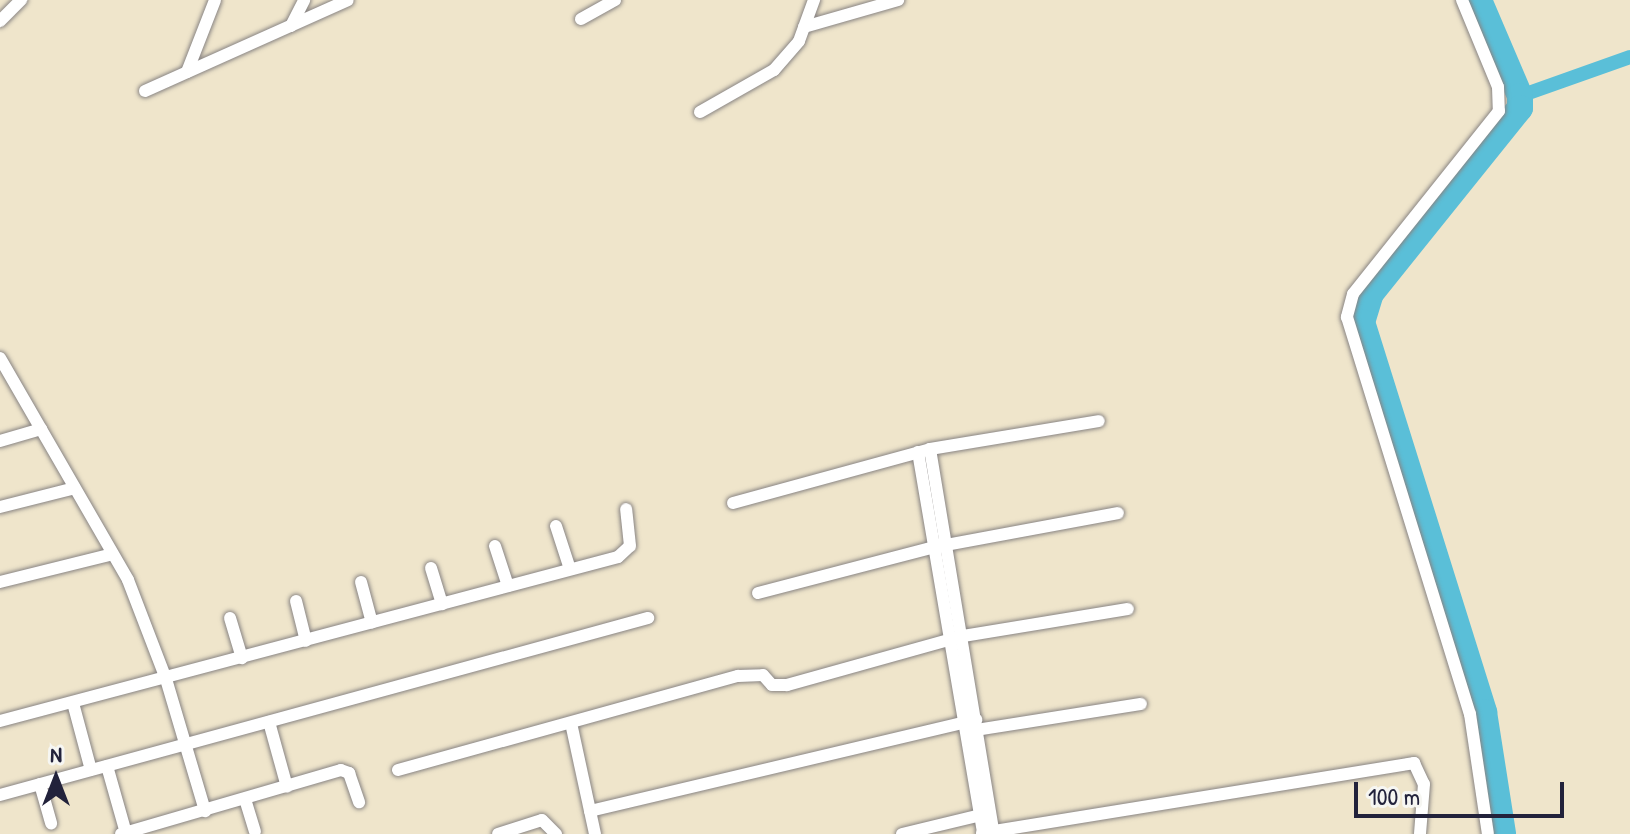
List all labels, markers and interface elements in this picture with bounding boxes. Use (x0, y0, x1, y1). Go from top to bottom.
north arrow (16, 738, 96, 818)
text: N (50, 739, 62, 769)
scale bar (1358, 766, 1568, 816)
text: 100 m (1368, 780, 1420, 812)

